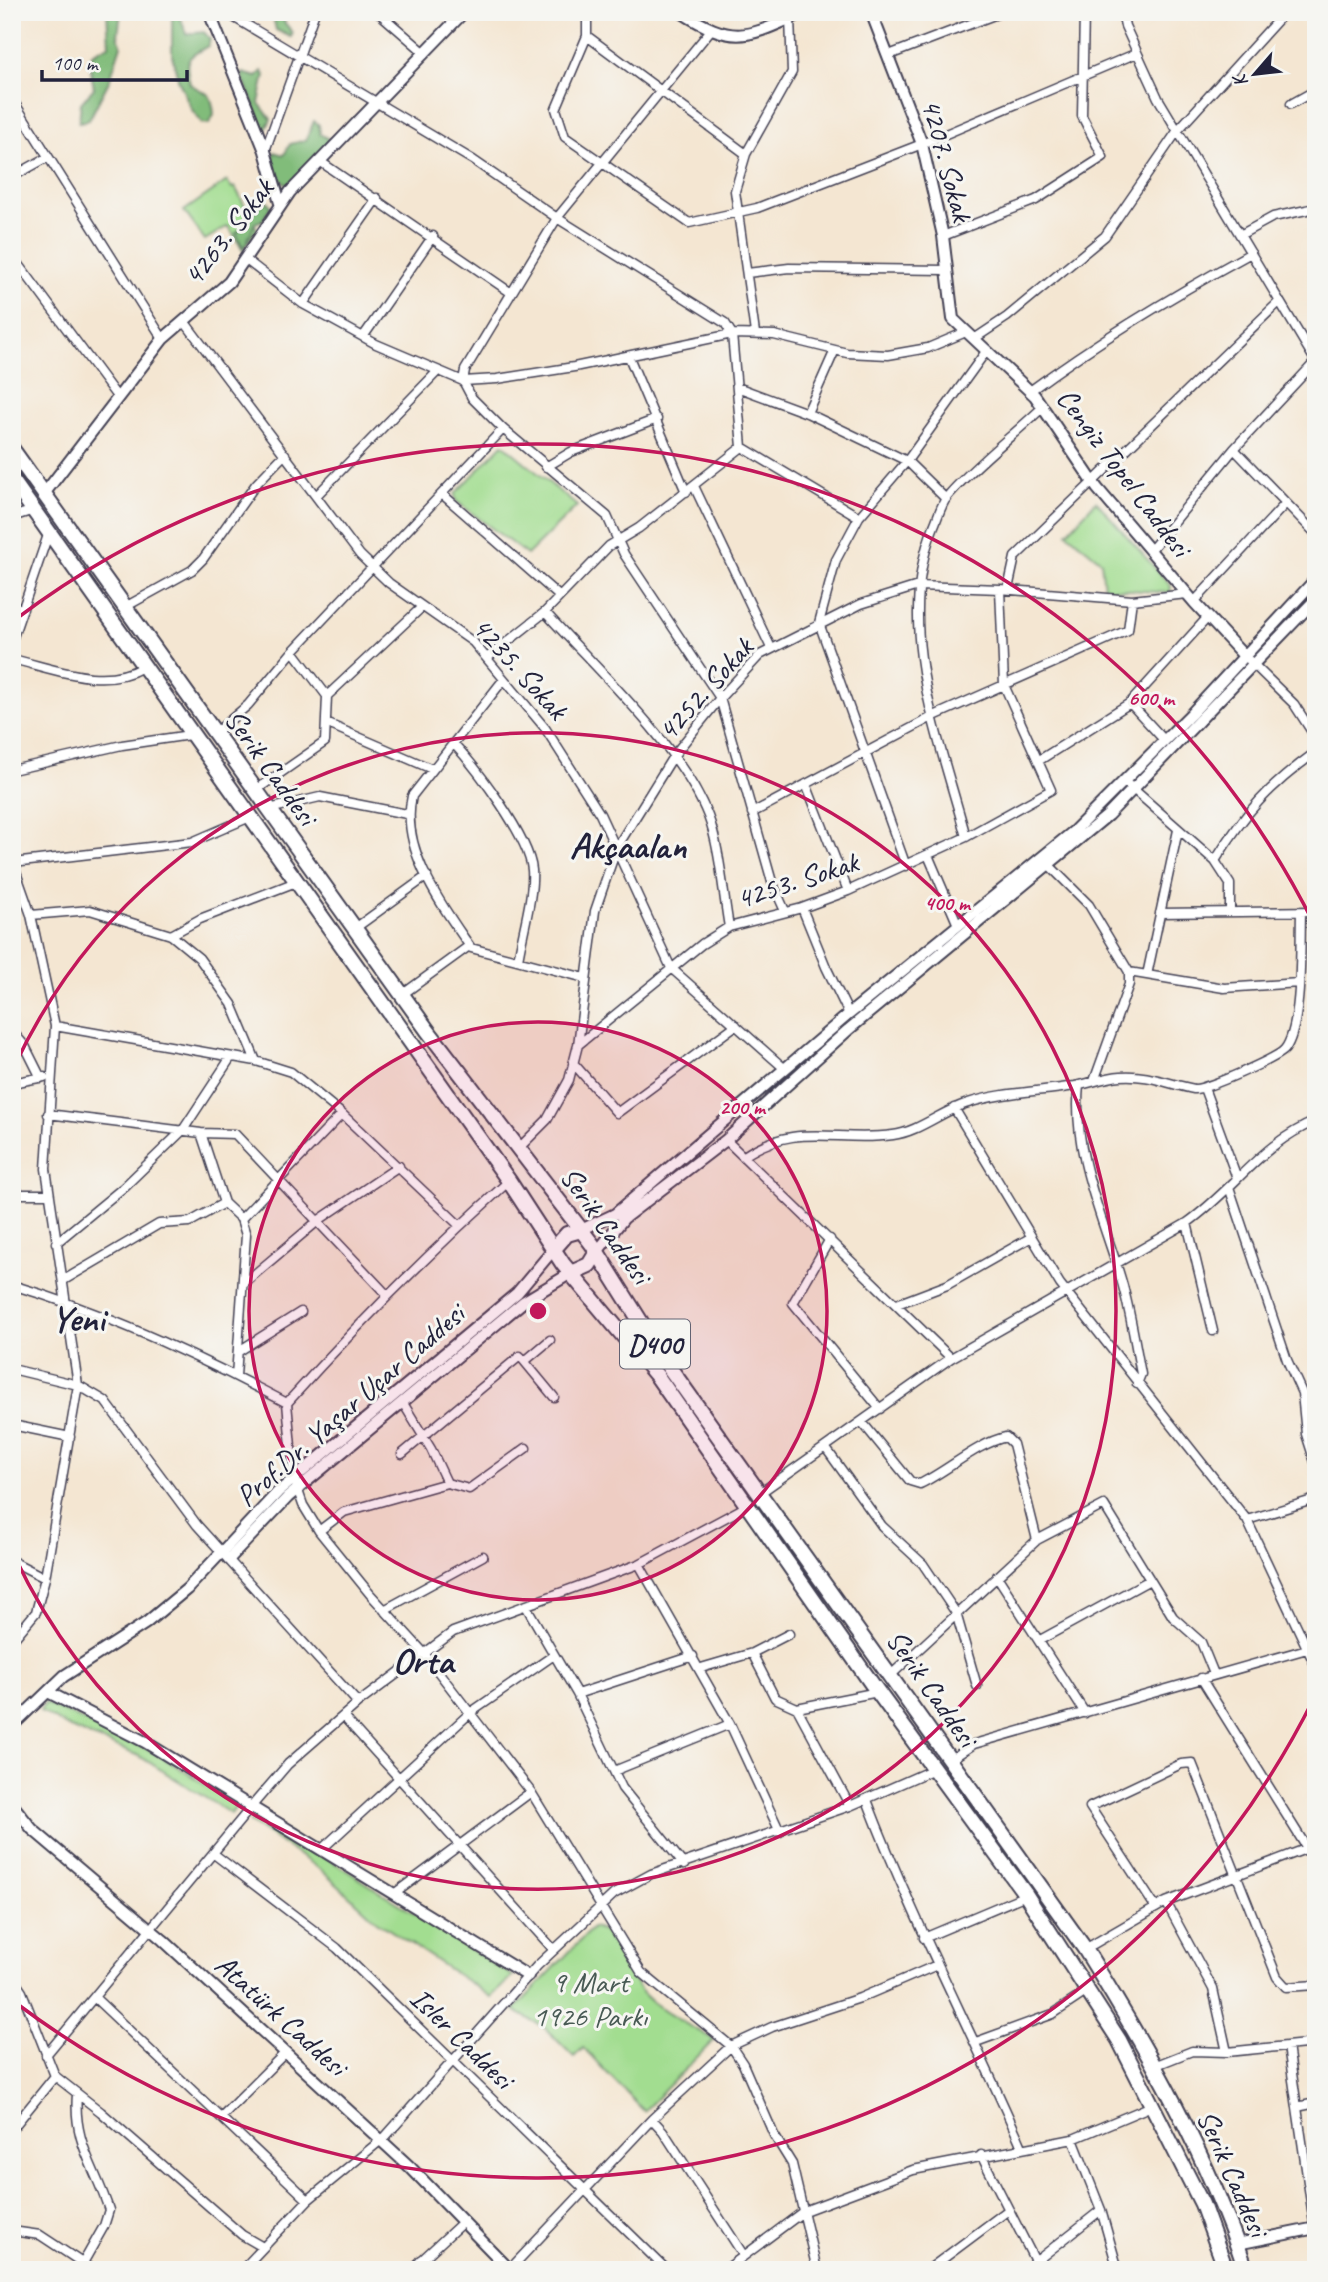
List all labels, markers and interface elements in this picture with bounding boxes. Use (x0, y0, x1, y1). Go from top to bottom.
scale bar (42, 38, 187, 82)
north arrow (1220, 38, 1290, 108)
text: 100 m (52, 50, 99, 76)
text: K (1226, 68, 1254, 91)
street label: 4207. Sokak (912, 94, 982, 228)
street label: 4263. Sokak (174, 169, 283, 293)
street label: Cengiz Topel Caddesi (1048, 380, 1202, 567)
street label: 4235. Sokak (464, 608, 578, 729)
street label: 4252. Sokak (649, 628, 763, 749)
text: 600 m (1128, 685, 1176, 711)
street label: Serik Caddesi (216, 702, 328, 835)
district label: Akçaalan (570, 822, 687, 869)
street label: 4253. Sokak (731, 842, 865, 918)
text: 400 m (924, 890, 972, 916)
text: 200 m (719, 1094, 767, 1120)
street label: Serik Caddesi (552, 1159, 662, 1294)
street label: Prof.Dr. Yaşar Uçar Caddesi (228, 1293, 475, 1515)
district label: Yeni (51, 1295, 109, 1342)
centre of rings (526, 1299, 550, 1323)
road number: D400 (620, 1320, 690, 1368)
street label: Serik Caddesi (878, 1622, 988, 1757)
district label: Orta (393, 1637, 457, 1684)
street label: Atatürk Caddesi (207, 1946, 357, 2086)
park label: 9 Mart 1926 Parkı (533, 1963, 649, 2035)
street label: Isler Caddesi (402, 1979, 524, 2099)
street label: Serik Caddesi (1188, 2104, 1279, 2245)

